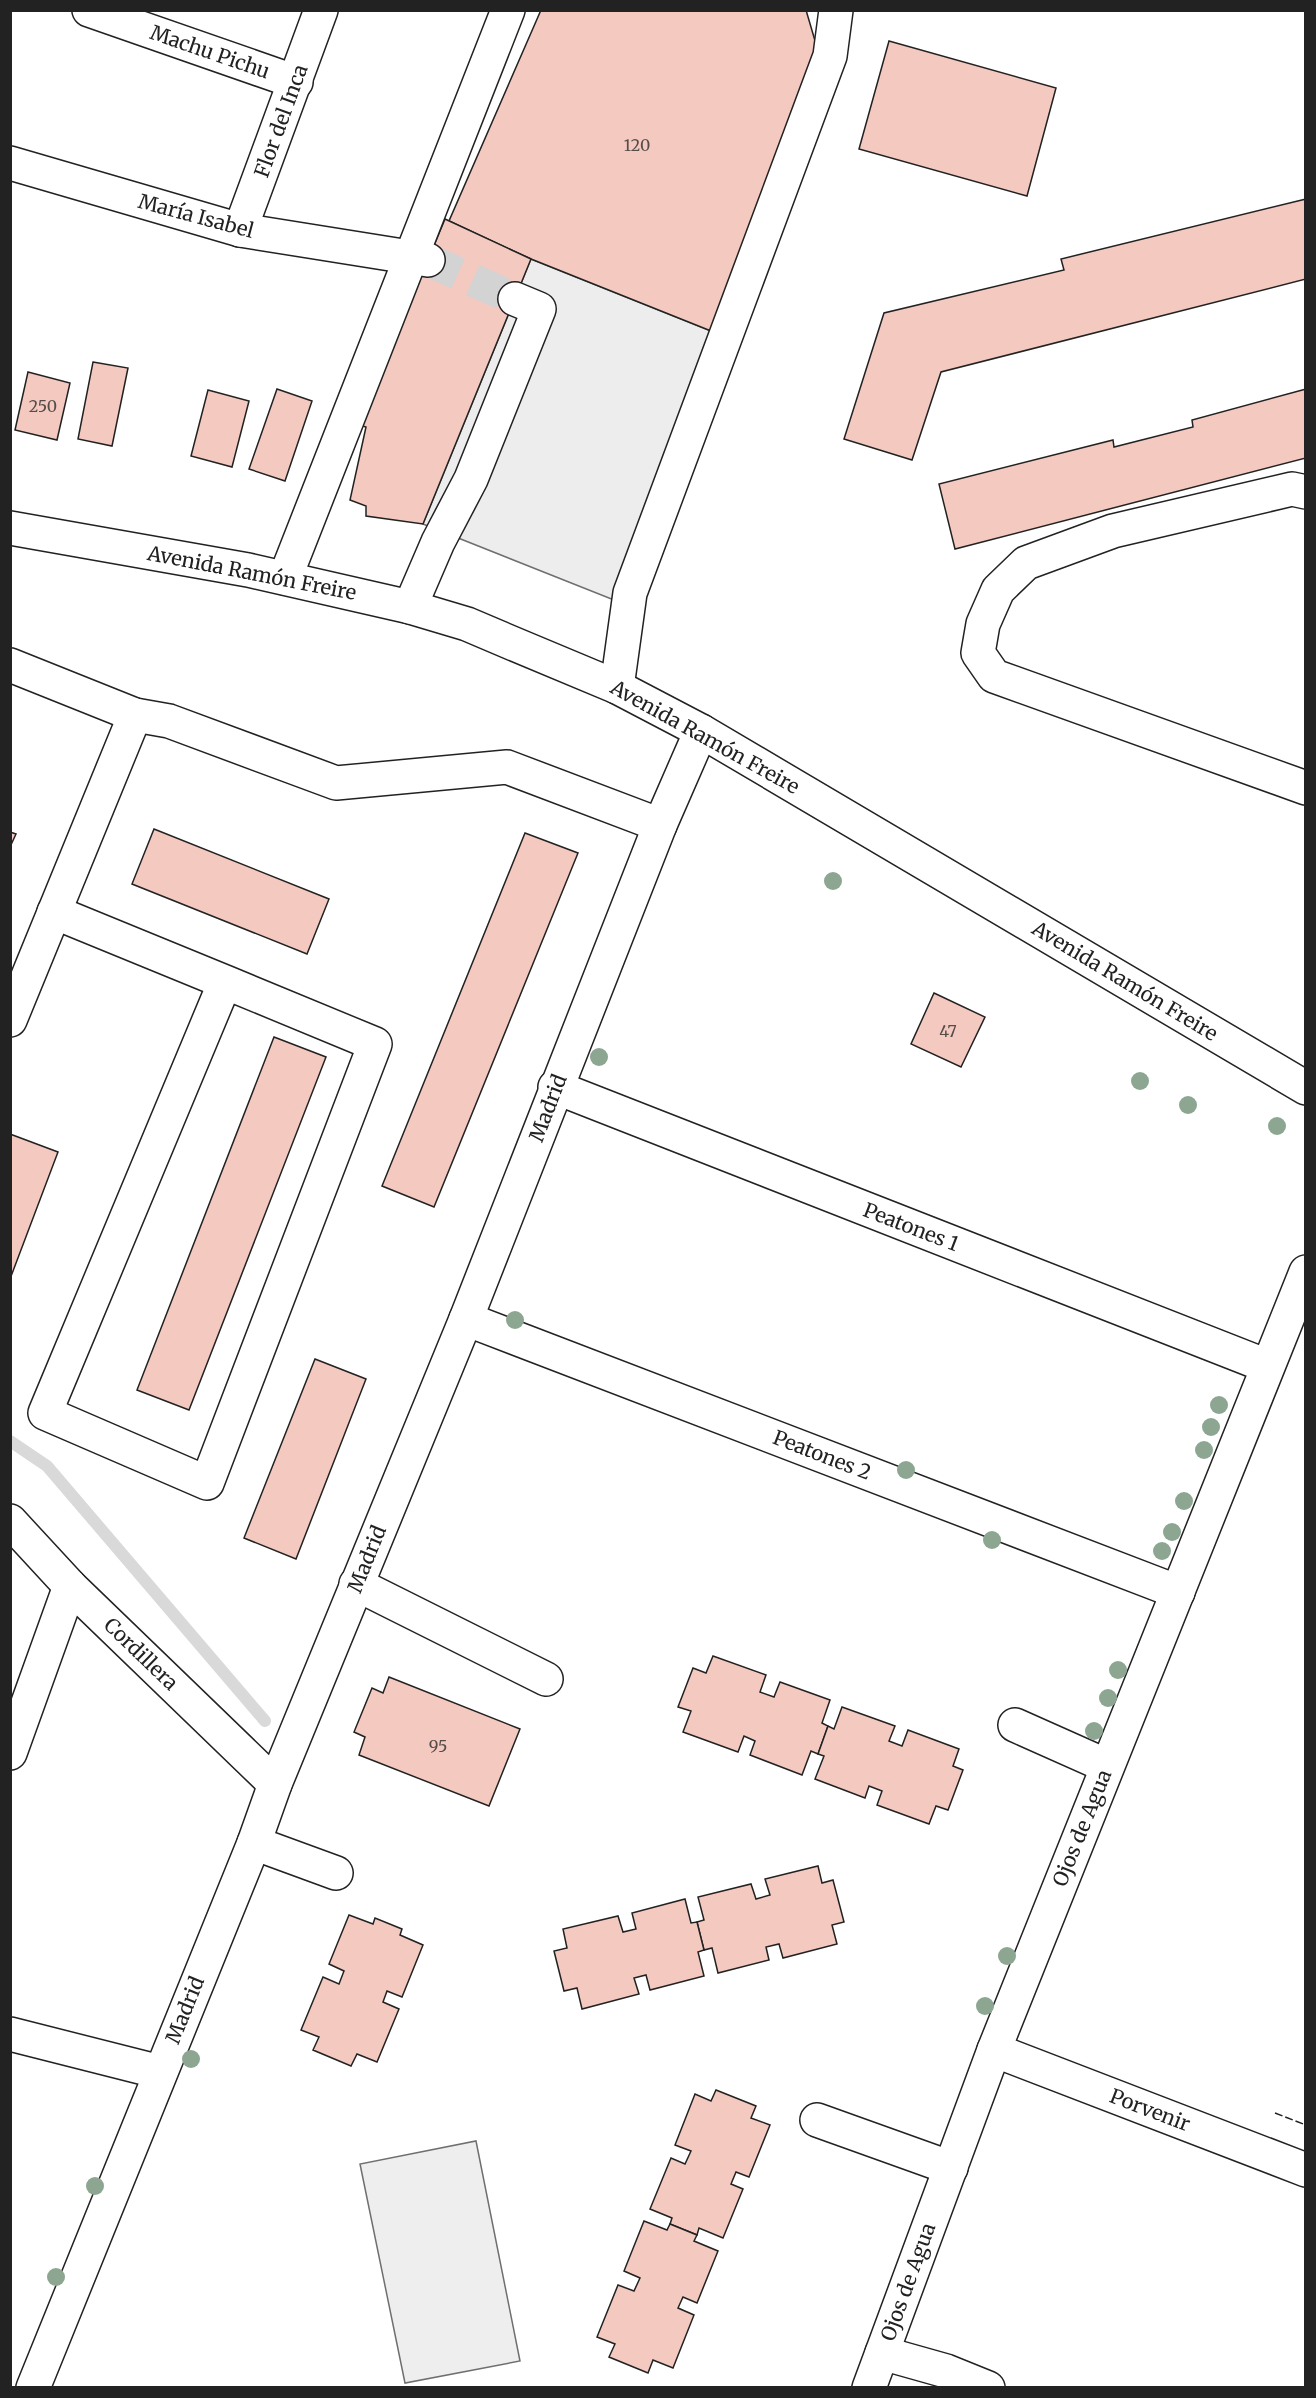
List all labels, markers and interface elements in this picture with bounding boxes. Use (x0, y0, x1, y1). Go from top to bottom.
street label: Machu Pichu (147, 19, 273, 84)
street label: Flor del Inca (249, 61, 313, 181)
house number: 120 (624, 135, 650, 155)
street label: María Isabel (136, 188, 257, 243)
house number: 250 (29, 396, 57, 416)
street label: Avenida Ramón Freire (145, 540, 359, 605)
street label: Avenida Ramón Freire (606, 674, 804, 799)
street label: Avenida Ramón Freire (1027, 915, 1223, 1046)
house number: 47 (939, 1021, 957, 1041)
street label: Madrid (523, 1071, 572, 1145)
street label: Peatones 1 (860, 1197, 962, 1256)
street label: Peatones 2 (770, 1424, 875, 1485)
street label: Madrid (342, 1522, 391, 1596)
street label: Cordillera (99, 1612, 184, 1695)
house number: 95 (429, 1736, 447, 1756)
street label: Ojos de Agua (1047, 1765, 1116, 1890)
street label: Madrid (160, 1973, 209, 2047)
street label: Porvenir (1107, 2083, 1194, 2136)
street label: Ojos de Agua (875, 2219, 941, 2344)

